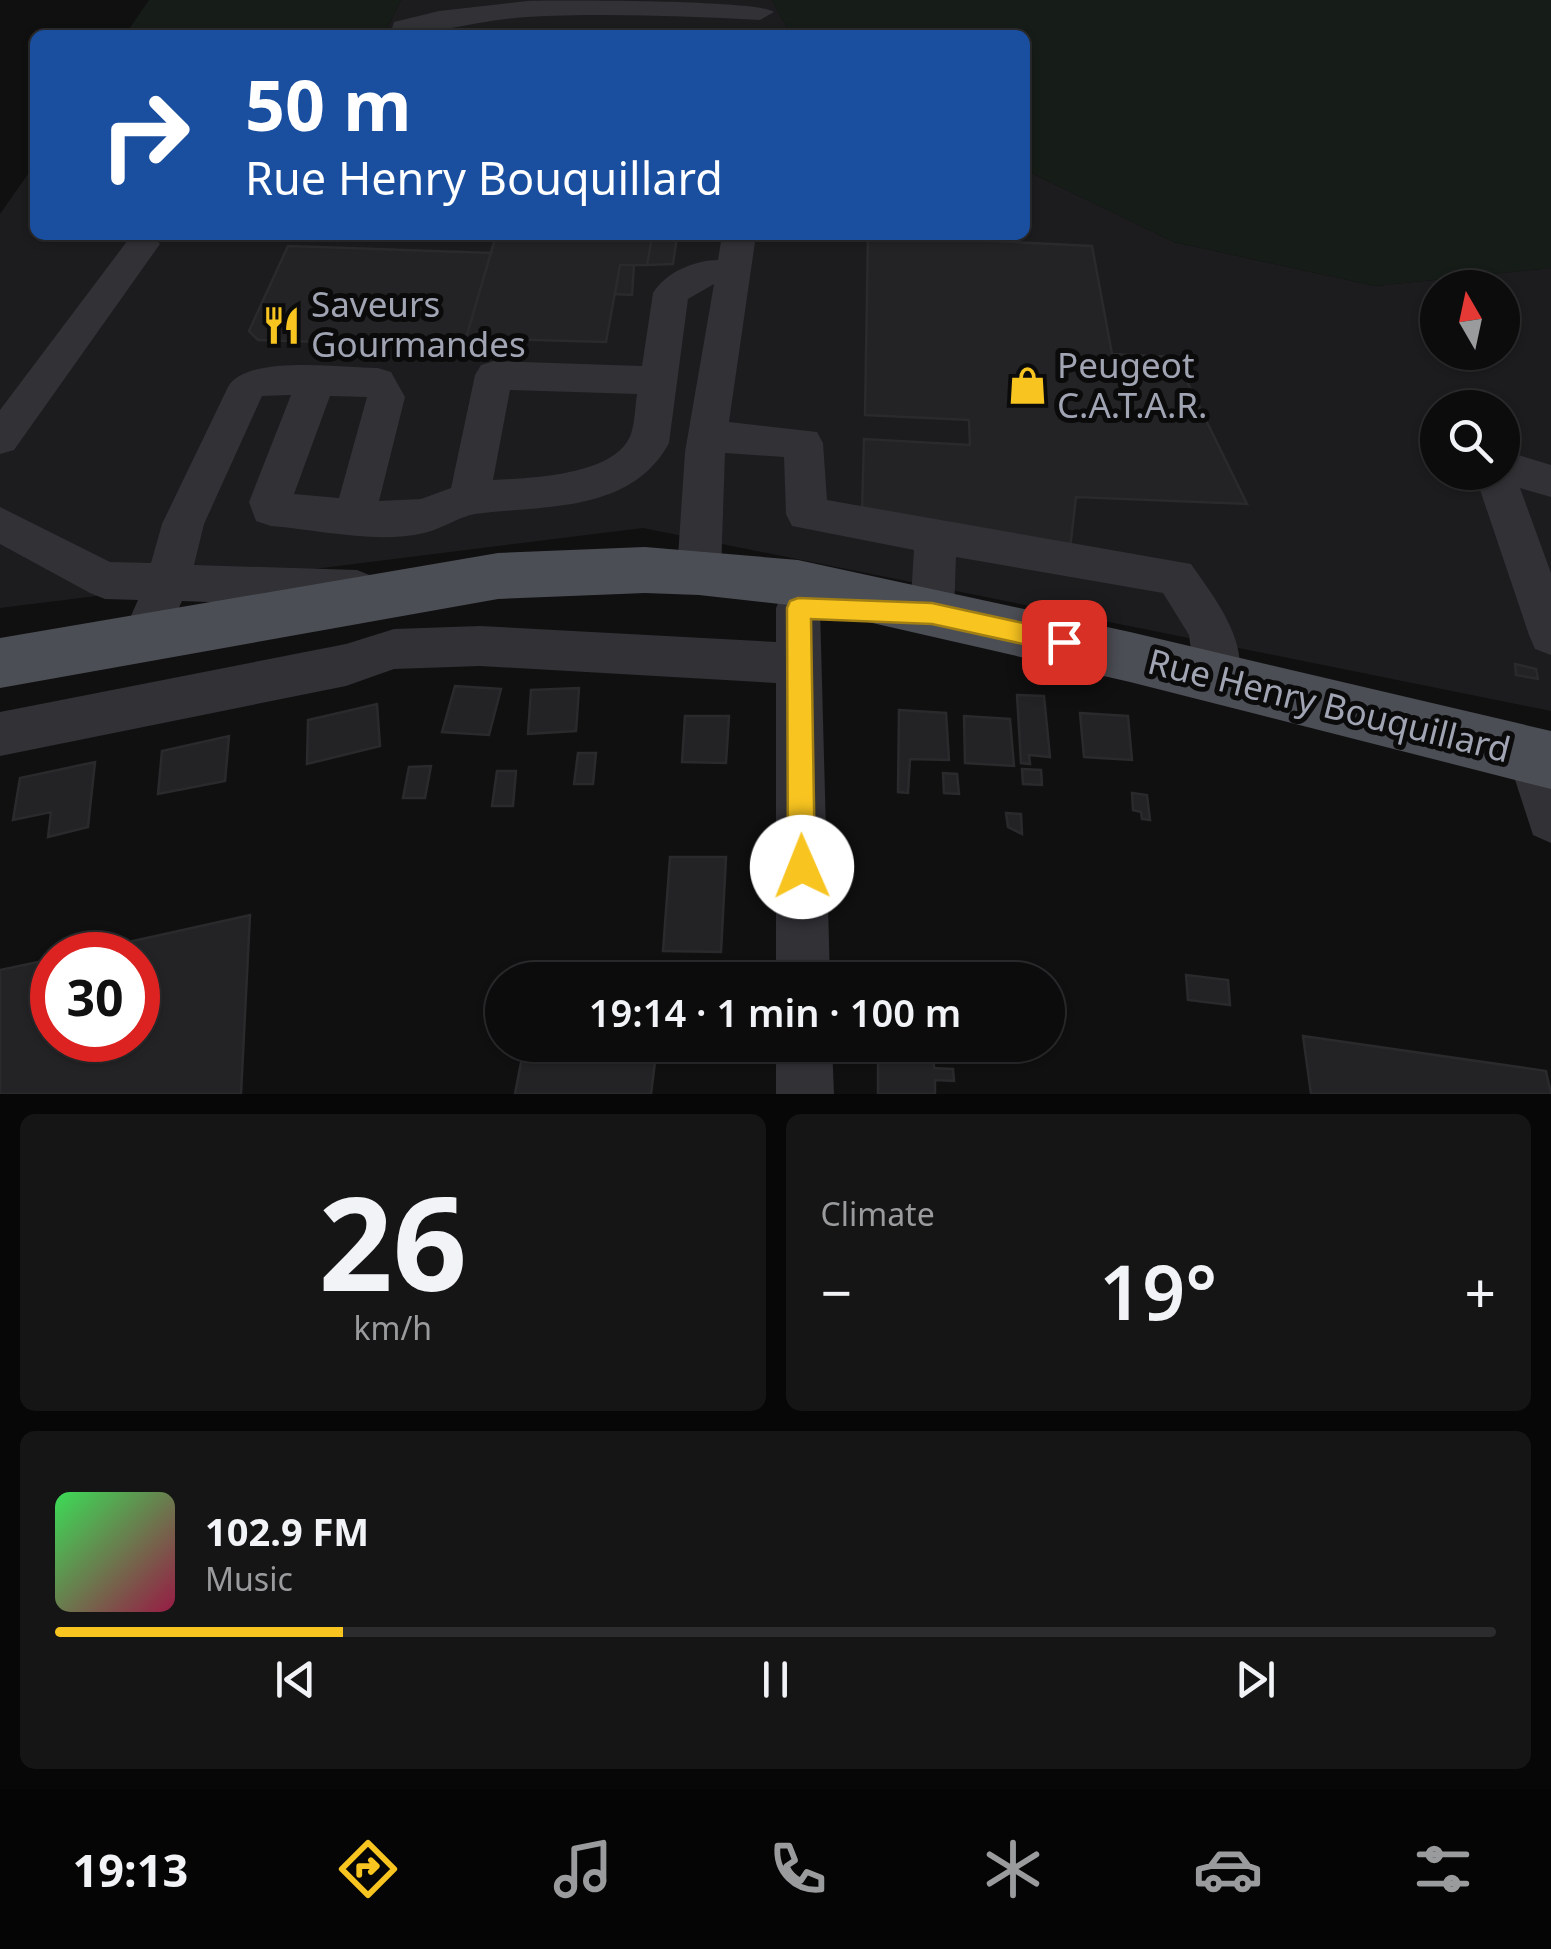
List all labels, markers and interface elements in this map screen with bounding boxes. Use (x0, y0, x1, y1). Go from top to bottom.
text: 50 m (245, 56, 412, 152)
icon: right (80, 70, 210, 200)
text: Rue Henry Bouquillard (245, 147, 723, 208)
north arrow (1420, 270, 1520, 370)
map controls (1420, 270, 1520, 490)
place label: Saveurs Gourmandes (311, 280, 526, 367)
restaurant icon: Saveurs Gourmandes (260, 304, 302, 346)
place label: Peugeot C.A.T.A.R. (1057, 341, 1207, 428)
shop icon: Peugeot C.A.T.A.R. (1006, 365, 1048, 407)
button: search (1420, 390, 1520, 490)
pin (1022, 600, 1107, 685)
icon: arrive (1037, 615, 1092, 670)
street label: Rue Henry Bouquillard (1143, 637, 1515, 772)
position arrow (750, 815, 854, 919)
speed limit sign: 30 (30, 932, 160, 1062)
text: 19:14 · 1 min · 100 m (589, 986, 961, 1038)
text: 26 (318, 1152, 467, 1329)
text: Climate (821, 1192, 935, 1235)
text: 19° (1099, 1240, 1217, 1342)
text: − (821, 1254, 852, 1329)
text: + (1465, 1254, 1496, 1329)
text: km/h (353, 1306, 432, 1349)
text: 102.9 FM (205, 1505, 369, 1557)
text: Music (205, 1557, 293, 1600)
icon: previous (268, 1652, 323, 1707)
icon: pause (748, 1652, 803, 1707)
icon: next (1228, 1652, 1283, 1707)
icon: directions (333, 1834, 403, 1904)
icon: music (548, 1834, 618, 1904)
icon: phone (763, 1834, 833, 1904)
icon: climate (978, 1834, 1048, 1904)
icon: car (1193, 1834, 1263, 1904)
icon: filters (1408, 1834, 1478, 1904)
text: 19:13 (73, 1839, 188, 1900)

